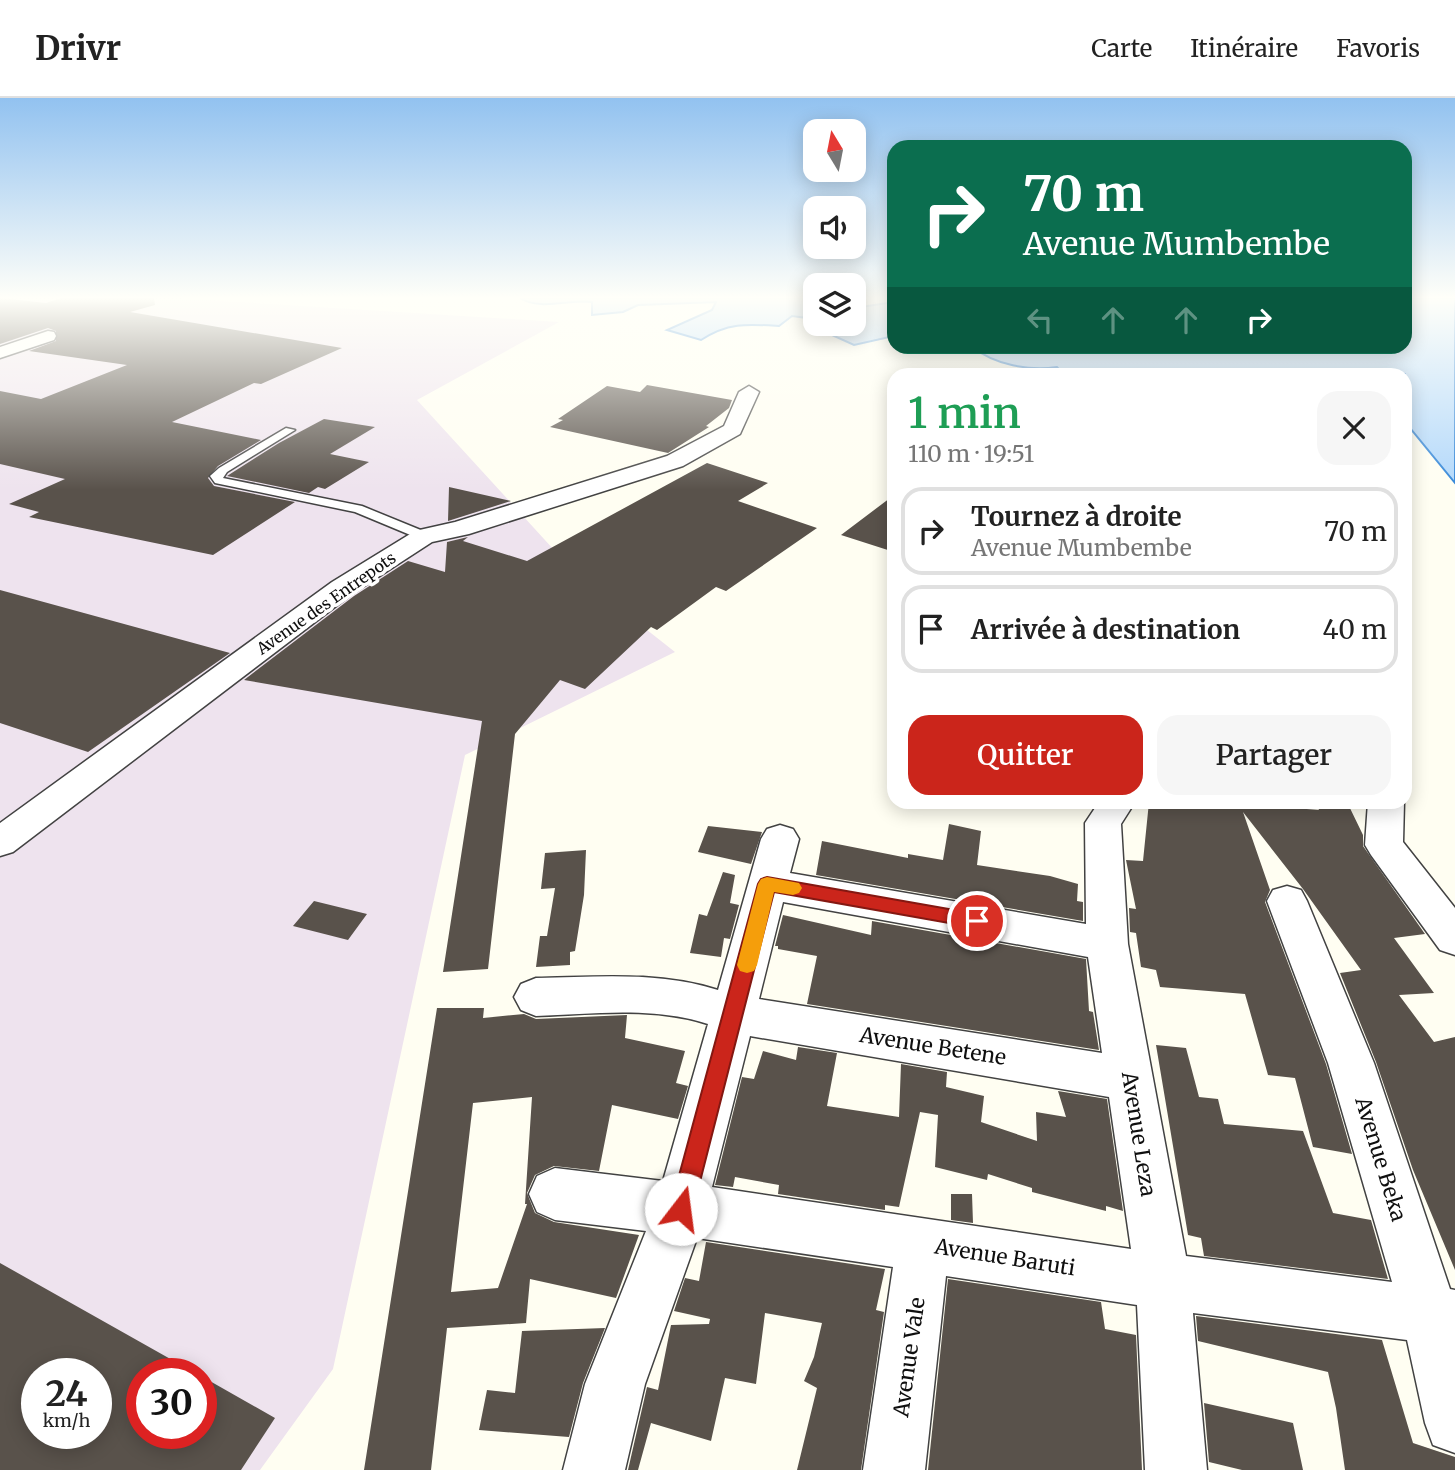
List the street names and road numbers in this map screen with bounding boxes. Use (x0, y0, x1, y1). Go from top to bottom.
street label: Avenue des Entrepots (252, 547, 400, 659)
street label: Avenue Betene (857, 1021, 1008, 1071)
street label: Avenue Leza (1116, 1069, 1162, 1198)
street label: Avenue Beka (1349, 1093, 1413, 1225)
street label: Avenue Baruti (932, 1232, 1077, 1281)
street label: Avenue Vale (887, 1295, 931, 1419)

